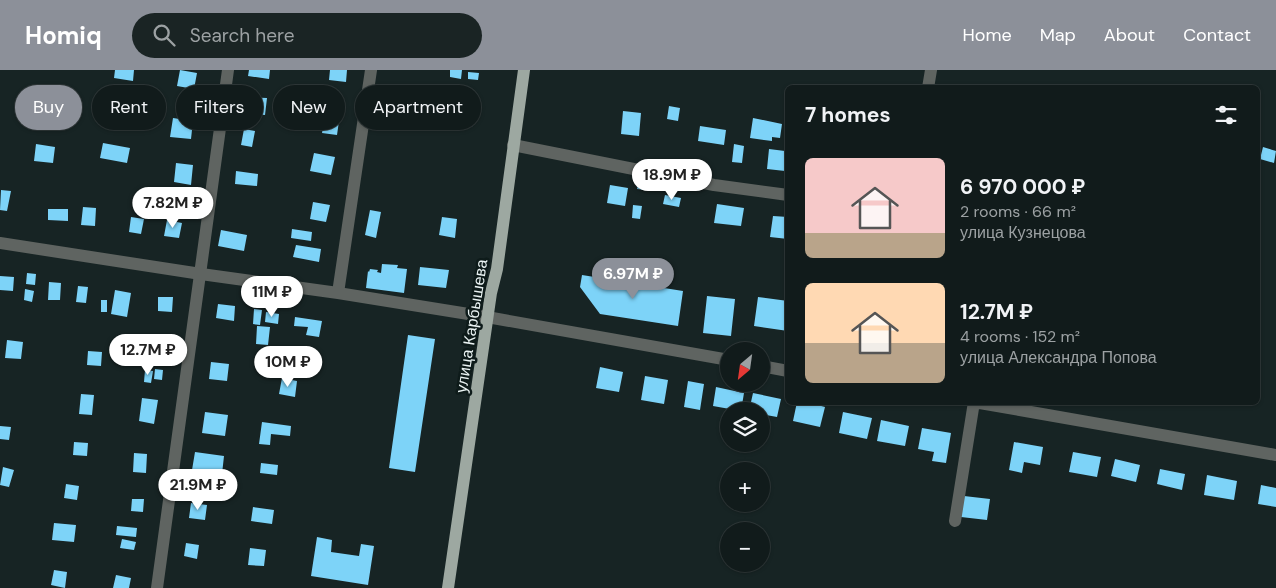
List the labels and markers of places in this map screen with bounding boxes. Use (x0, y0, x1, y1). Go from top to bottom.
pin: 18.9M ₽ (626, 158, 718, 201)
pin: 7.82M ₽ (127, 186, 219, 229)
pin: 6.97M ₽ (587, 258, 679, 300)
pin: 11M ₽ (237, 276, 307, 318)
pin: 12.7M ₽ (102, 334, 194, 376)
pin: 10M ₽ (253, 346, 323, 388)
pin: 21.9M ₽ (152, 468, 244, 511)

